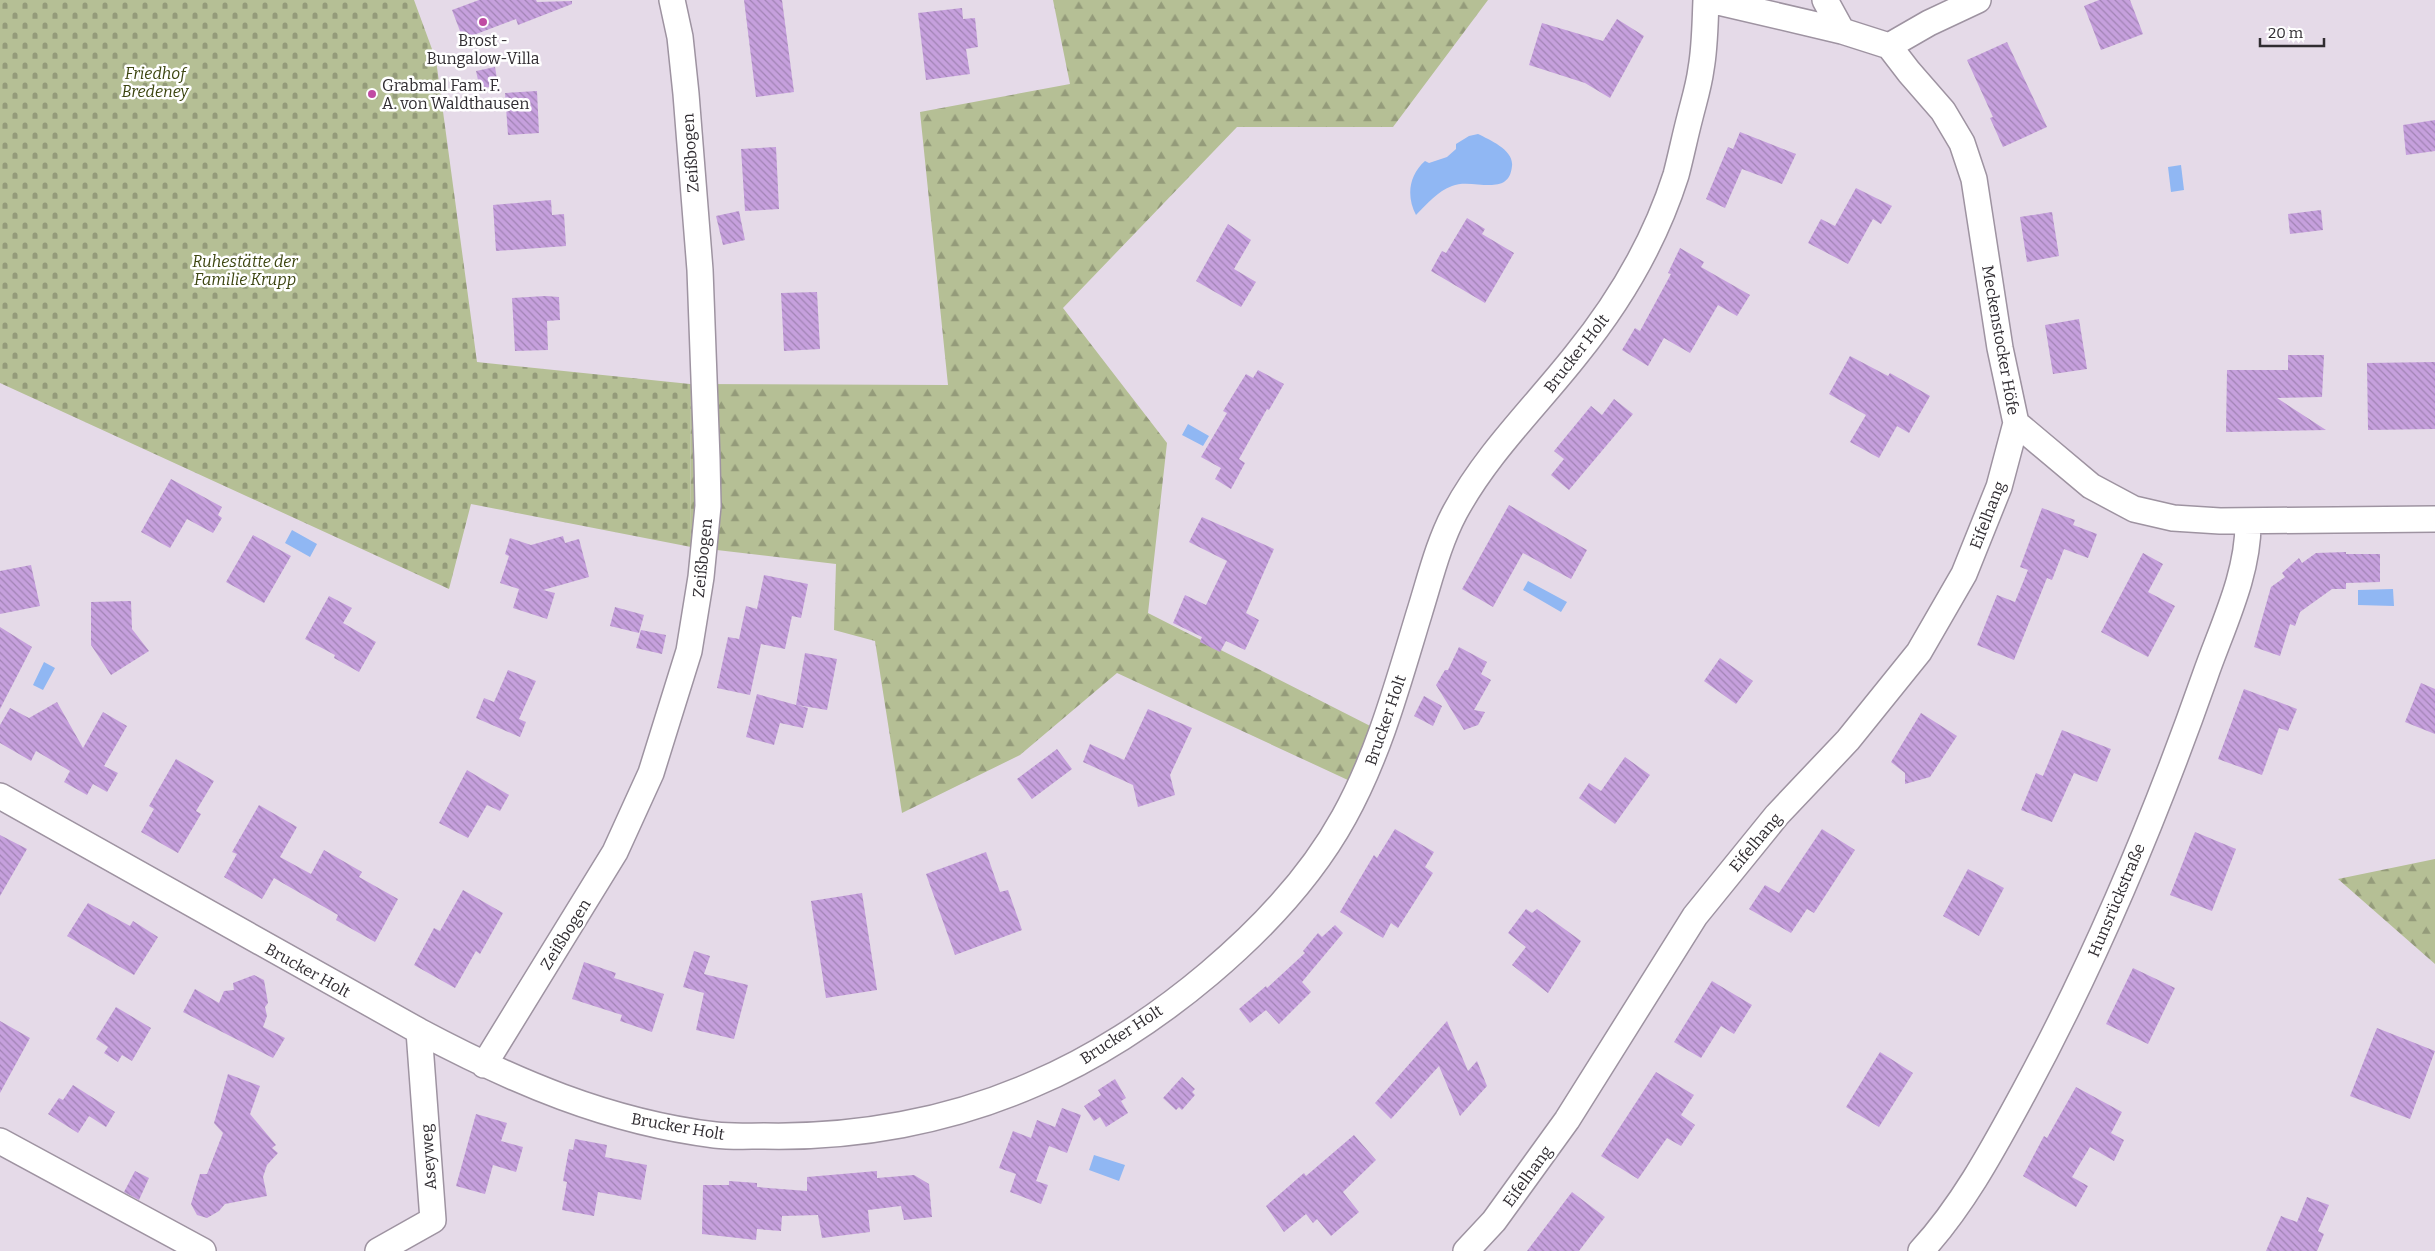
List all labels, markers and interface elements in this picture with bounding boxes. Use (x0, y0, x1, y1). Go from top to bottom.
scale bar (2260, 15, 2324, 47)
marker: Brost - Bungalow-Villa (477, 16, 489, 28)
text: 20 m (2268, 24, 2304, 42)
place label: Brost - Bungalow-Villa (427, 31, 540, 68)
park label: Friedhof Bredeney (122, 64, 189, 101)
place label: Grabmal Fam. F. A. von Waldthausen (382, 76, 529, 113)
marker: Grabmal Fam. F. A. von Waldthausen (366, 88, 378, 100)
street label: Zeißbogen (678, 113, 703, 193)
park label: Ruhestätte der Familie Krupp (192, 252, 299, 289)
street label: Meckenstocker Höfe (1978, 264, 2023, 416)
street label: Brucker Holt (1540, 310, 1613, 396)
street label: Eifelhang (1966, 479, 2009, 552)
street label: Zeißbogen (689, 518, 716, 599)
street label: Brucker Holt (1361, 672, 1410, 768)
street label: Eifelhang (1725, 809, 1786, 876)
street label: Hunsrückstraße (2084, 841, 2149, 960)
street label: Zeißbogen (536, 896, 595, 973)
street label: Brucker Holt (262, 939, 354, 1002)
street label: Brucker Holt (1076, 1001, 1166, 1068)
street label: Brucker Holt (630, 1109, 726, 1144)
street label: Aseyweg (417, 1123, 440, 1191)
street label: Eifelhang (1499, 1142, 1556, 1211)

